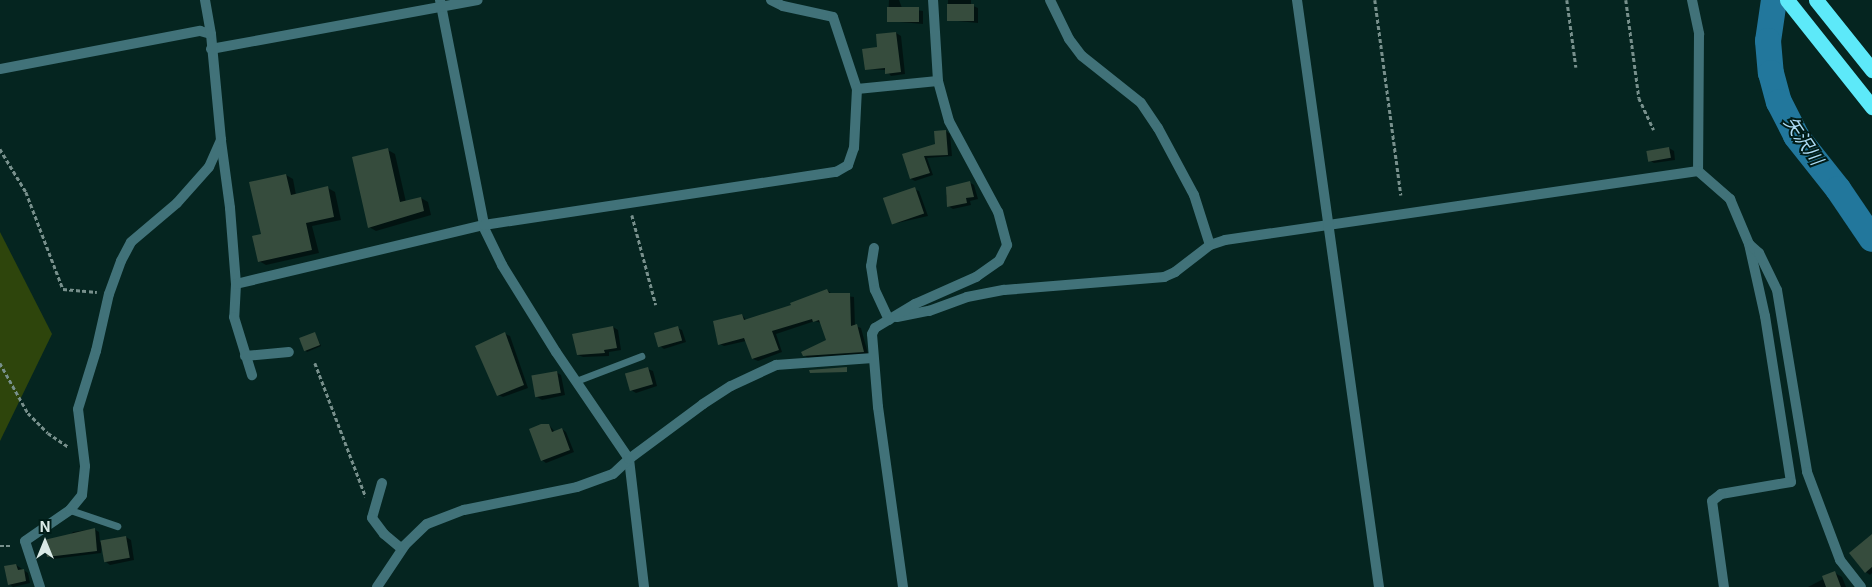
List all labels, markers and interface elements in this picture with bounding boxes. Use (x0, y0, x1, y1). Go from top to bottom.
water label: 矢沢川 (1779, 113, 1827, 169)
north arrow (20, 517, 70, 567)
text: N (40, 518, 50, 535)

